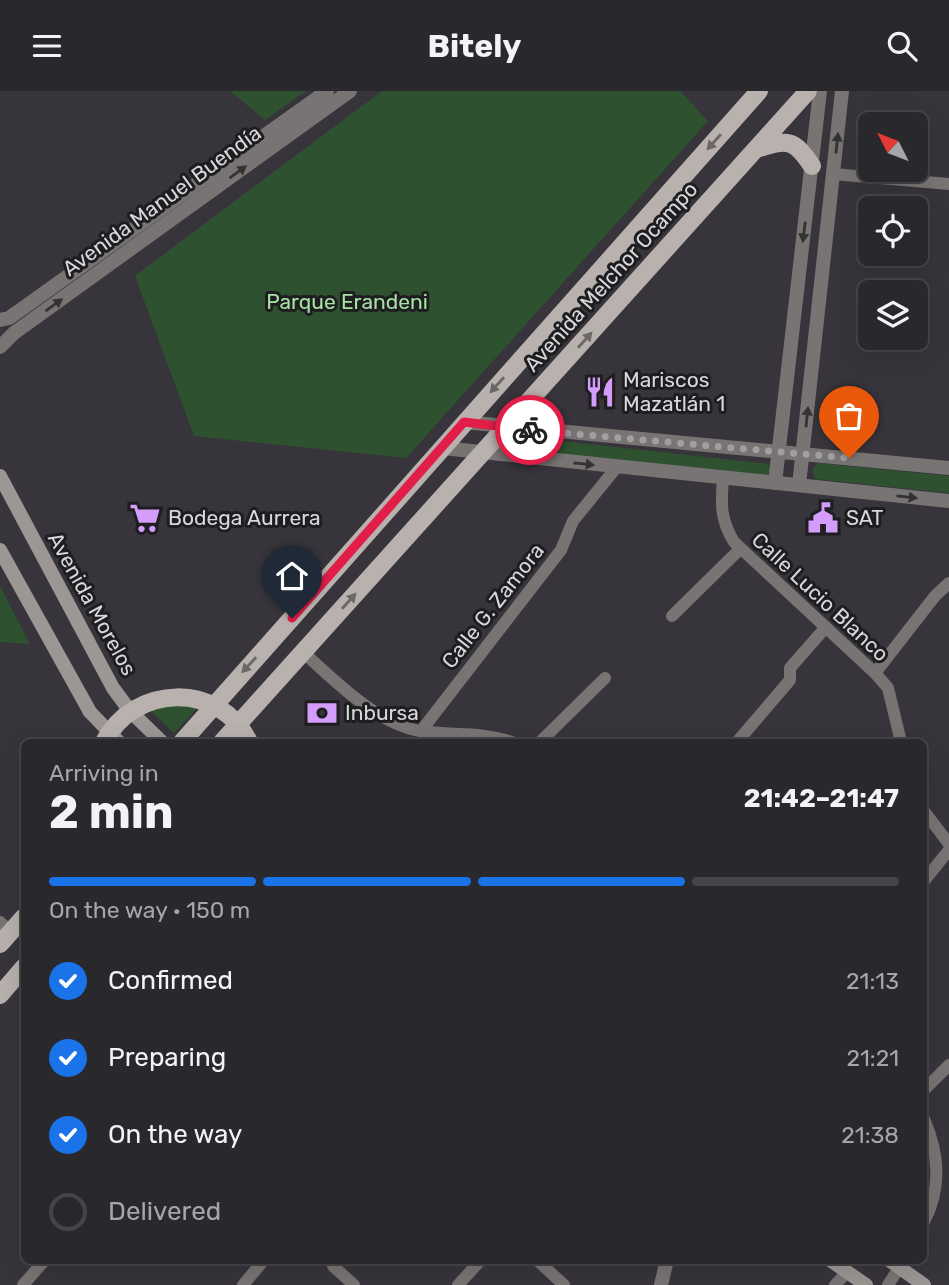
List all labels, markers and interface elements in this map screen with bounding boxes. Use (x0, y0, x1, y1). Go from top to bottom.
icon: menu (28, 27, 66, 65)
text: Bitely (428, 27, 521, 65)
icon: search (883, 27, 921, 65)
north arrow (858, 112, 928, 182)
map controls (858, 112, 928, 350)
street label: Avenida Manuel Buendía (58, 120, 266, 281)
one-way arrow (831, 131, 842, 153)
one-way arrow (706, 133, 722, 151)
one-way arrow (229, 165, 247, 179)
street label: Avenida Melchor Ocampo (519, 177, 702, 377)
button: locate (858, 196, 928, 266)
one-way arrow (799, 221, 810, 243)
button: layers (858, 280, 928, 350)
park label: Parque Erandeni (266, 289, 428, 314)
one-way arrow (45, 298, 63, 312)
one-way arrow (577, 331, 593, 349)
place label: Mariscos Mazatlán 1 (623, 367, 725, 416)
restaurant icon: Mariscos Mazatlán 1 (583, 375, 617, 409)
one-way arrow (489, 376, 505, 394)
pin (819, 386, 879, 458)
courier (495, 395, 565, 465)
icon: bag (830, 397, 868, 435)
one-way arrow (802, 406, 813, 428)
icon: bike (511, 411, 549, 449)
one-way arrow (573, 459, 595, 470)
one-way arrow (897, 491, 919, 502)
supermarket icon: Bodega Aurrera (128, 501, 162, 535)
public building icon: SAT (806, 501, 840, 535)
place label: Bodega Aurrera (168, 505, 321, 530)
place label: SAT (846, 505, 884, 530)
street label: Calle Lucio Blanco (747, 527, 894, 666)
street label: Avenida Morelos (43, 528, 142, 680)
street label: Calle G. Zamora (436, 538, 549, 673)
pin (262, 546, 322, 618)
icon: home (273, 557, 311, 595)
one-way arrow (341, 592, 357, 610)
one-way arrow (241, 656, 257, 674)
bank icon: Inbursa (305, 696, 339, 730)
place label: Inbursa (345, 700, 419, 725)
text: Arriving in (49, 759, 159, 787)
text: 21:42–21:47 (744, 783, 899, 814)
text: 2 min (49, 785, 174, 840)
text: On the way · 150 m (49, 896, 250, 924)
icon: check (49, 962, 87, 1000)
text: Confirmed (108, 965, 233, 996)
text: 21:13 (846, 967, 899, 995)
icon: check (49, 1039, 87, 1077)
text: Preparing (108, 1042, 226, 1073)
text: 21:21 (846, 1044, 899, 1072)
icon: check (49, 1116, 87, 1154)
text: On the way (108, 1119, 242, 1150)
text: 21:38 (841, 1121, 899, 1149)
text: Delivered (108, 1196, 221, 1227)

